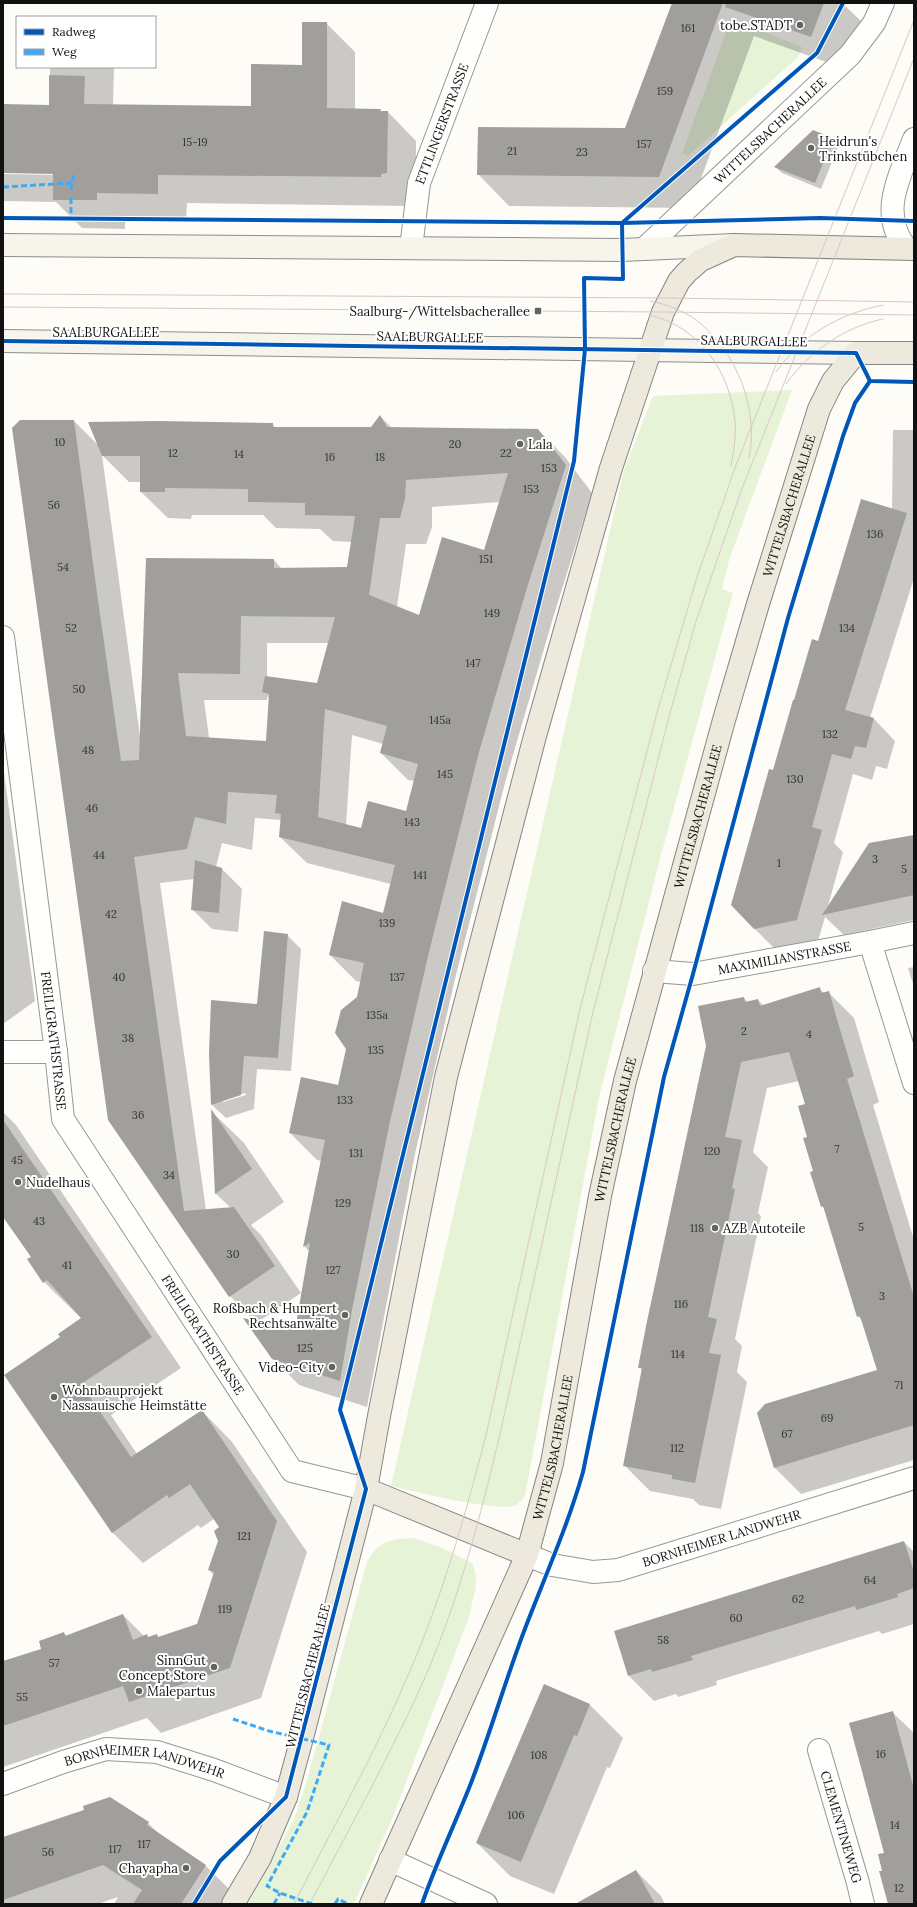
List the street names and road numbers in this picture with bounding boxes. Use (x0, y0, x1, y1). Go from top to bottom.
street label: ETTLINGERSTRASSE (411, 61, 472, 187)
street label: WITTELSBACHERALLEE (710, 73, 830, 187)
street label: SAALBURGALLEE (53, 324, 159, 341)
street label: SAALBURGALLEE (376, 328, 484, 346)
street label: SAALBURGALLEE (700, 332, 808, 350)
street label: WITTELSBACHERALLEE (759, 432, 819, 579)
street label: WITTELSBACHERALLEE (670, 743, 725, 890)
street label: MAXIMILIANSTRASSE (716, 937, 852, 978)
street label: FREILIGRATHSTRASSE (37, 970, 71, 1111)
street label: WITTELSBACHERALLEE (590, 1055, 640, 1204)
street label: FREILIGRATHSTRASSE (158, 1271, 249, 1398)
street label: WITTELSBACHERALLEE (528, 1373, 576, 1522)
street label: BORNHEIMER LANDWEHR (640, 1505, 804, 1570)
street label: WITTELSBACHERALLEE (282, 1602, 334, 1750)
street label: BORNHEIMER LANDWEHR (62, 1740, 228, 1782)
street label: CLEMENTINEWEG (817, 1769, 866, 1885)

